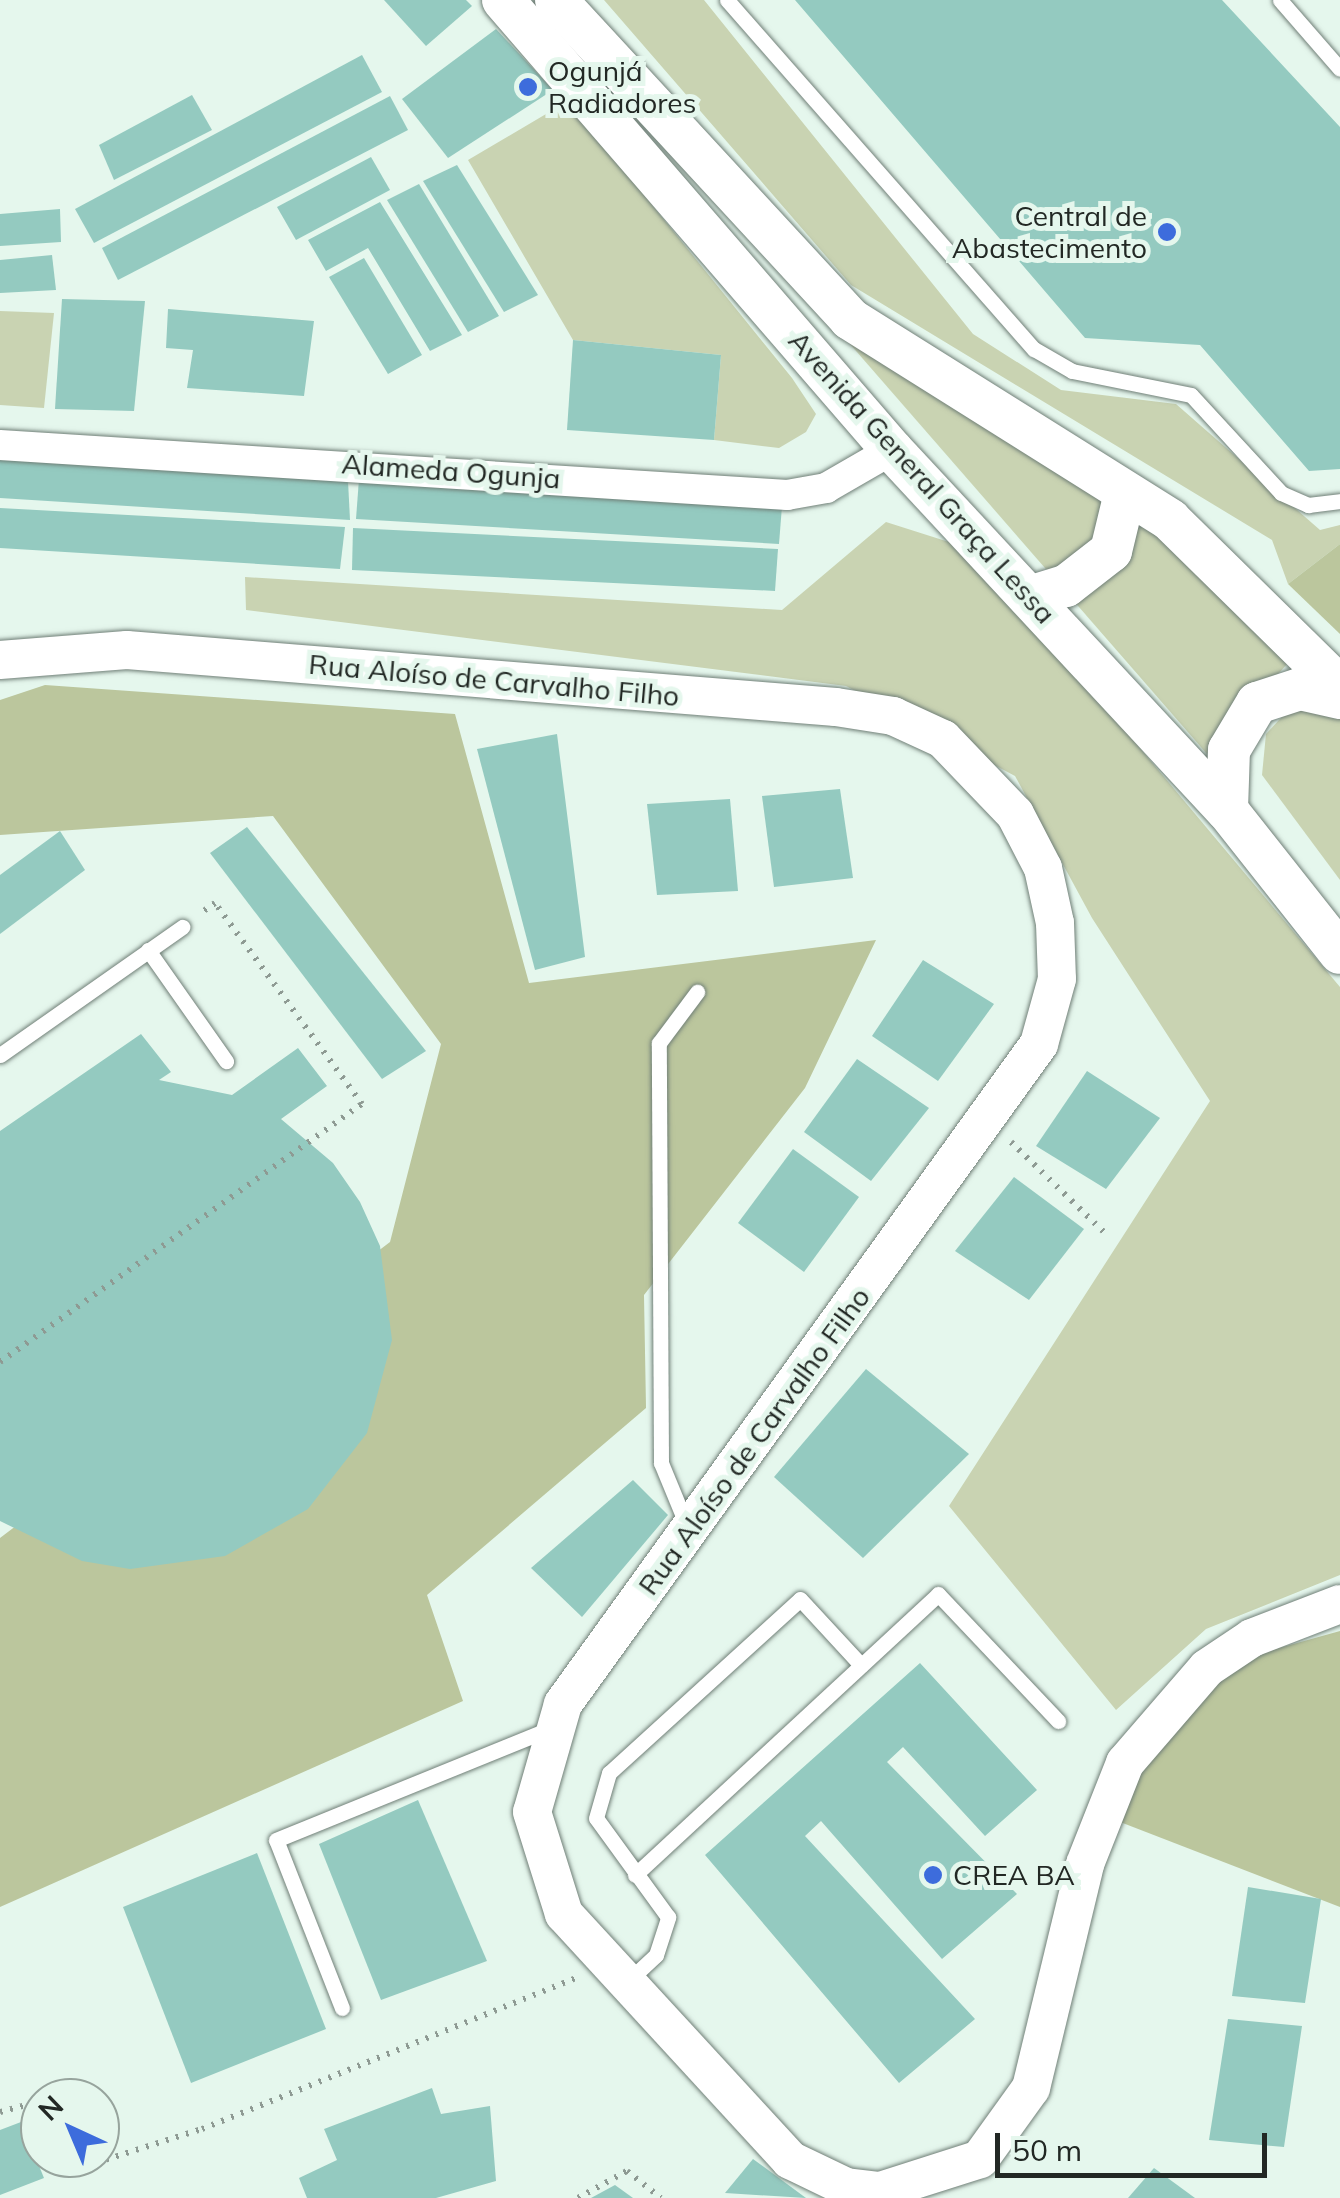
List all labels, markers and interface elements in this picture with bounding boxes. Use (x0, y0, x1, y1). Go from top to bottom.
place label: Ogunjá Radiadores (548, 54, 696, 120)
marker: Ogunjá Radiadores (517, 76, 539, 98)
place label: Central de Abastecimento (952, 199, 1147, 265)
marker: Central de Abastecimento (1156, 221, 1178, 243)
street label: Avenida General Graça Lessa (782, 324, 1062, 630)
street label: Alameda Ogunja (340, 447, 562, 495)
street label: Rua Aloíso de Carvalho Filho (307, 647, 681, 713)
street label: Rua Aloíso de Carvalho Filho (631, 1281, 877, 1601)
place label: CREA BA (953, 1858, 1075, 1892)
marker: CREA BA (922, 1864, 944, 1886)
north arrow (20, 2078, 120, 2178)
text: N (30, 2088, 70, 2127)
scale bar (1000, 2113, 1272, 2175)
text: 50 m (1012, 2131, 1082, 2169)

